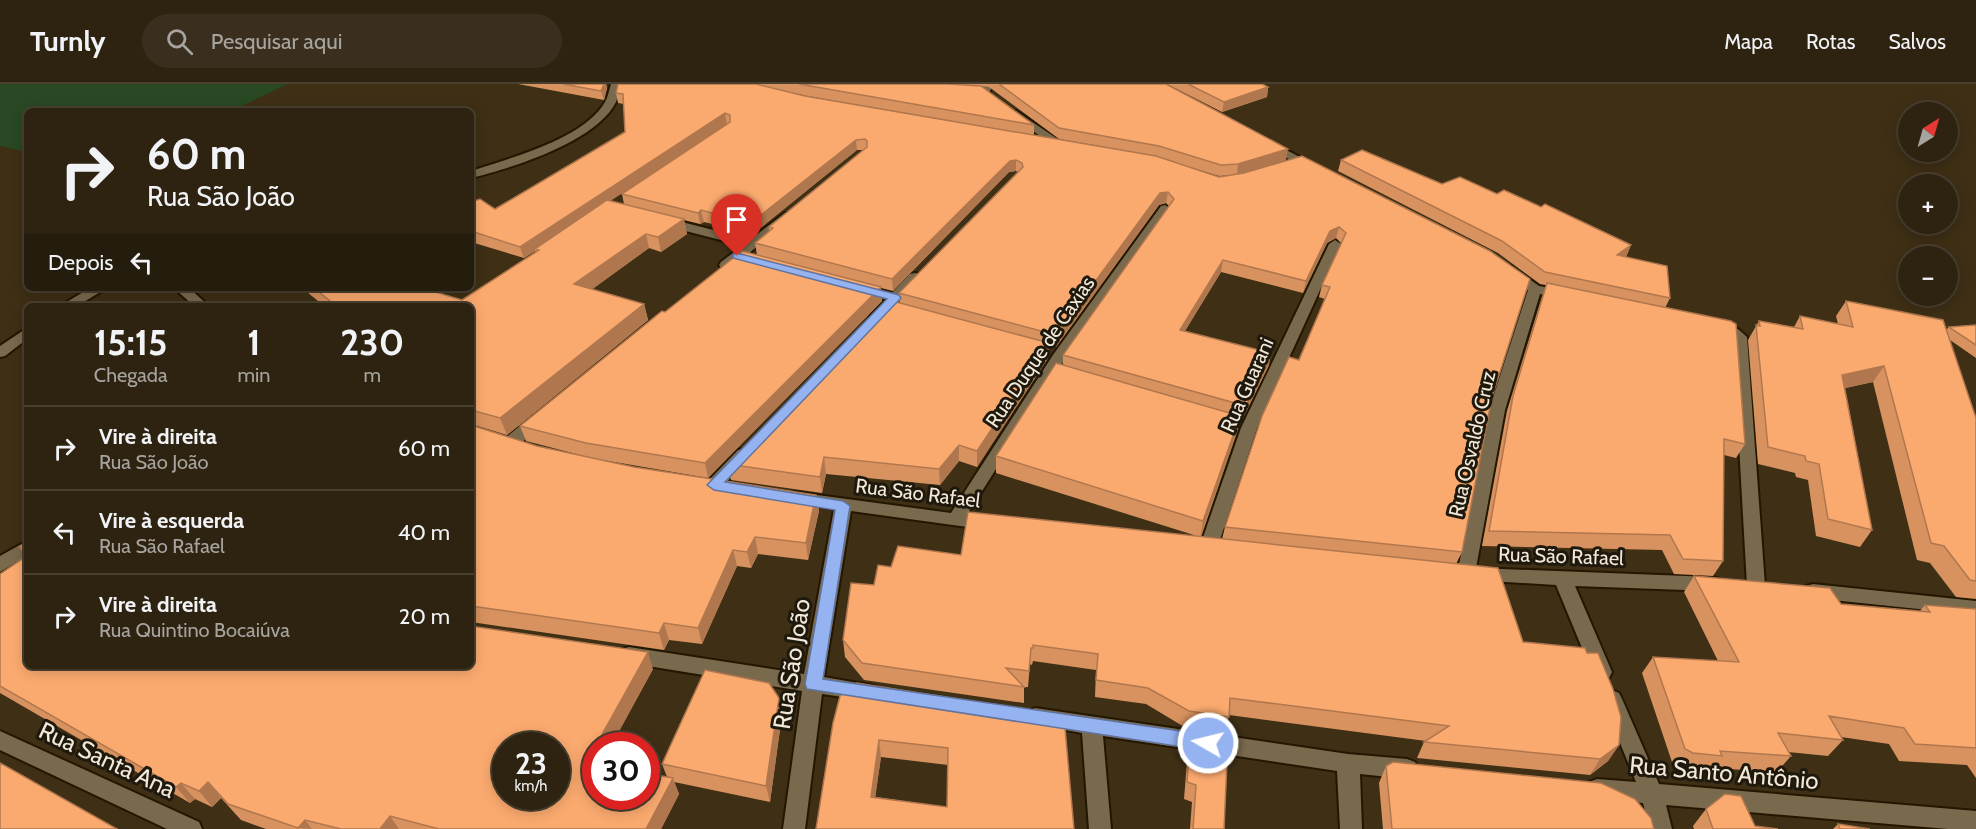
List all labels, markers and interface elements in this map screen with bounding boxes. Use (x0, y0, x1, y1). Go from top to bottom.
search box (142, 14, 562, 68)
text: Turnly (30, 24, 106, 58)
icon: search (163, 25, 196, 58)
text: Pesquisar aqui (211, 28, 342, 55)
text: Mapa (1724, 29, 1773, 54)
text: Rotas (1806, 29, 1855, 54)
text: Salvos (1888, 29, 1946, 54)
north arrow (1898, 102, 1958, 162)
map controls (1898, 102, 1958, 306)
text: 60 m (147, 128, 246, 180)
icon: right (48, 132, 126, 210)
button: + (1898, 174, 1958, 234)
text: Rua São João (147, 180, 295, 213)
pin (711, 194, 762, 256)
icon: arrive (720, 203, 753, 236)
icon: left (125, 246, 158, 279)
button: − (1898, 246, 1958, 306)
text: Depois (48, 249, 113, 276)
street label: Rua Duque de Caxias (981, 272, 1099, 432)
text: 15:15 (94, 320, 167, 364)
text: 1 (247, 320, 261, 364)
text: 230 (340, 320, 404, 364)
street label: Rua Guarani (1216, 334, 1278, 436)
text: Chegada (94, 363, 168, 387)
text: min (237, 363, 270, 387)
text: m (363, 363, 381, 387)
street label: Rua Osvaldo Cruz (1444, 369, 1500, 519)
text: Vire à direita (99, 423, 217, 450)
icon: right (48, 432, 81, 465)
text: 60 m (398, 435, 450, 462)
text: Rua São João (99, 450, 209, 474)
street label: Rua São Rafael (854, 473, 982, 513)
text: Vire à esquerda (99, 507, 244, 534)
icon: left (48, 516, 81, 549)
text: 40 m (398, 519, 450, 546)
text: Rua São Rafael (99, 534, 225, 558)
street label: Rua São Rafael (1498, 542, 1625, 570)
text: Vire à direita (99, 591, 217, 618)
street label: Rua São João (767, 597, 816, 731)
icon: right (48, 600, 81, 633)
text: 20 m (399, 603, 450, 630)
text: Rua Quintino Bocaiúva (99, 618, 290, 642)
position arrow (1176, 711, 1240, 775)
street label: Rua Santa Ana (34, 715, 180, 804)
speed limit sign: 30 (582, 732, 660, 810)
text: 23 (515, 745, 547, 782)
street label: Rua Santo Antônio (1628, 750, 1820, 795)
text: km/h (515, 777, 547, 795)

